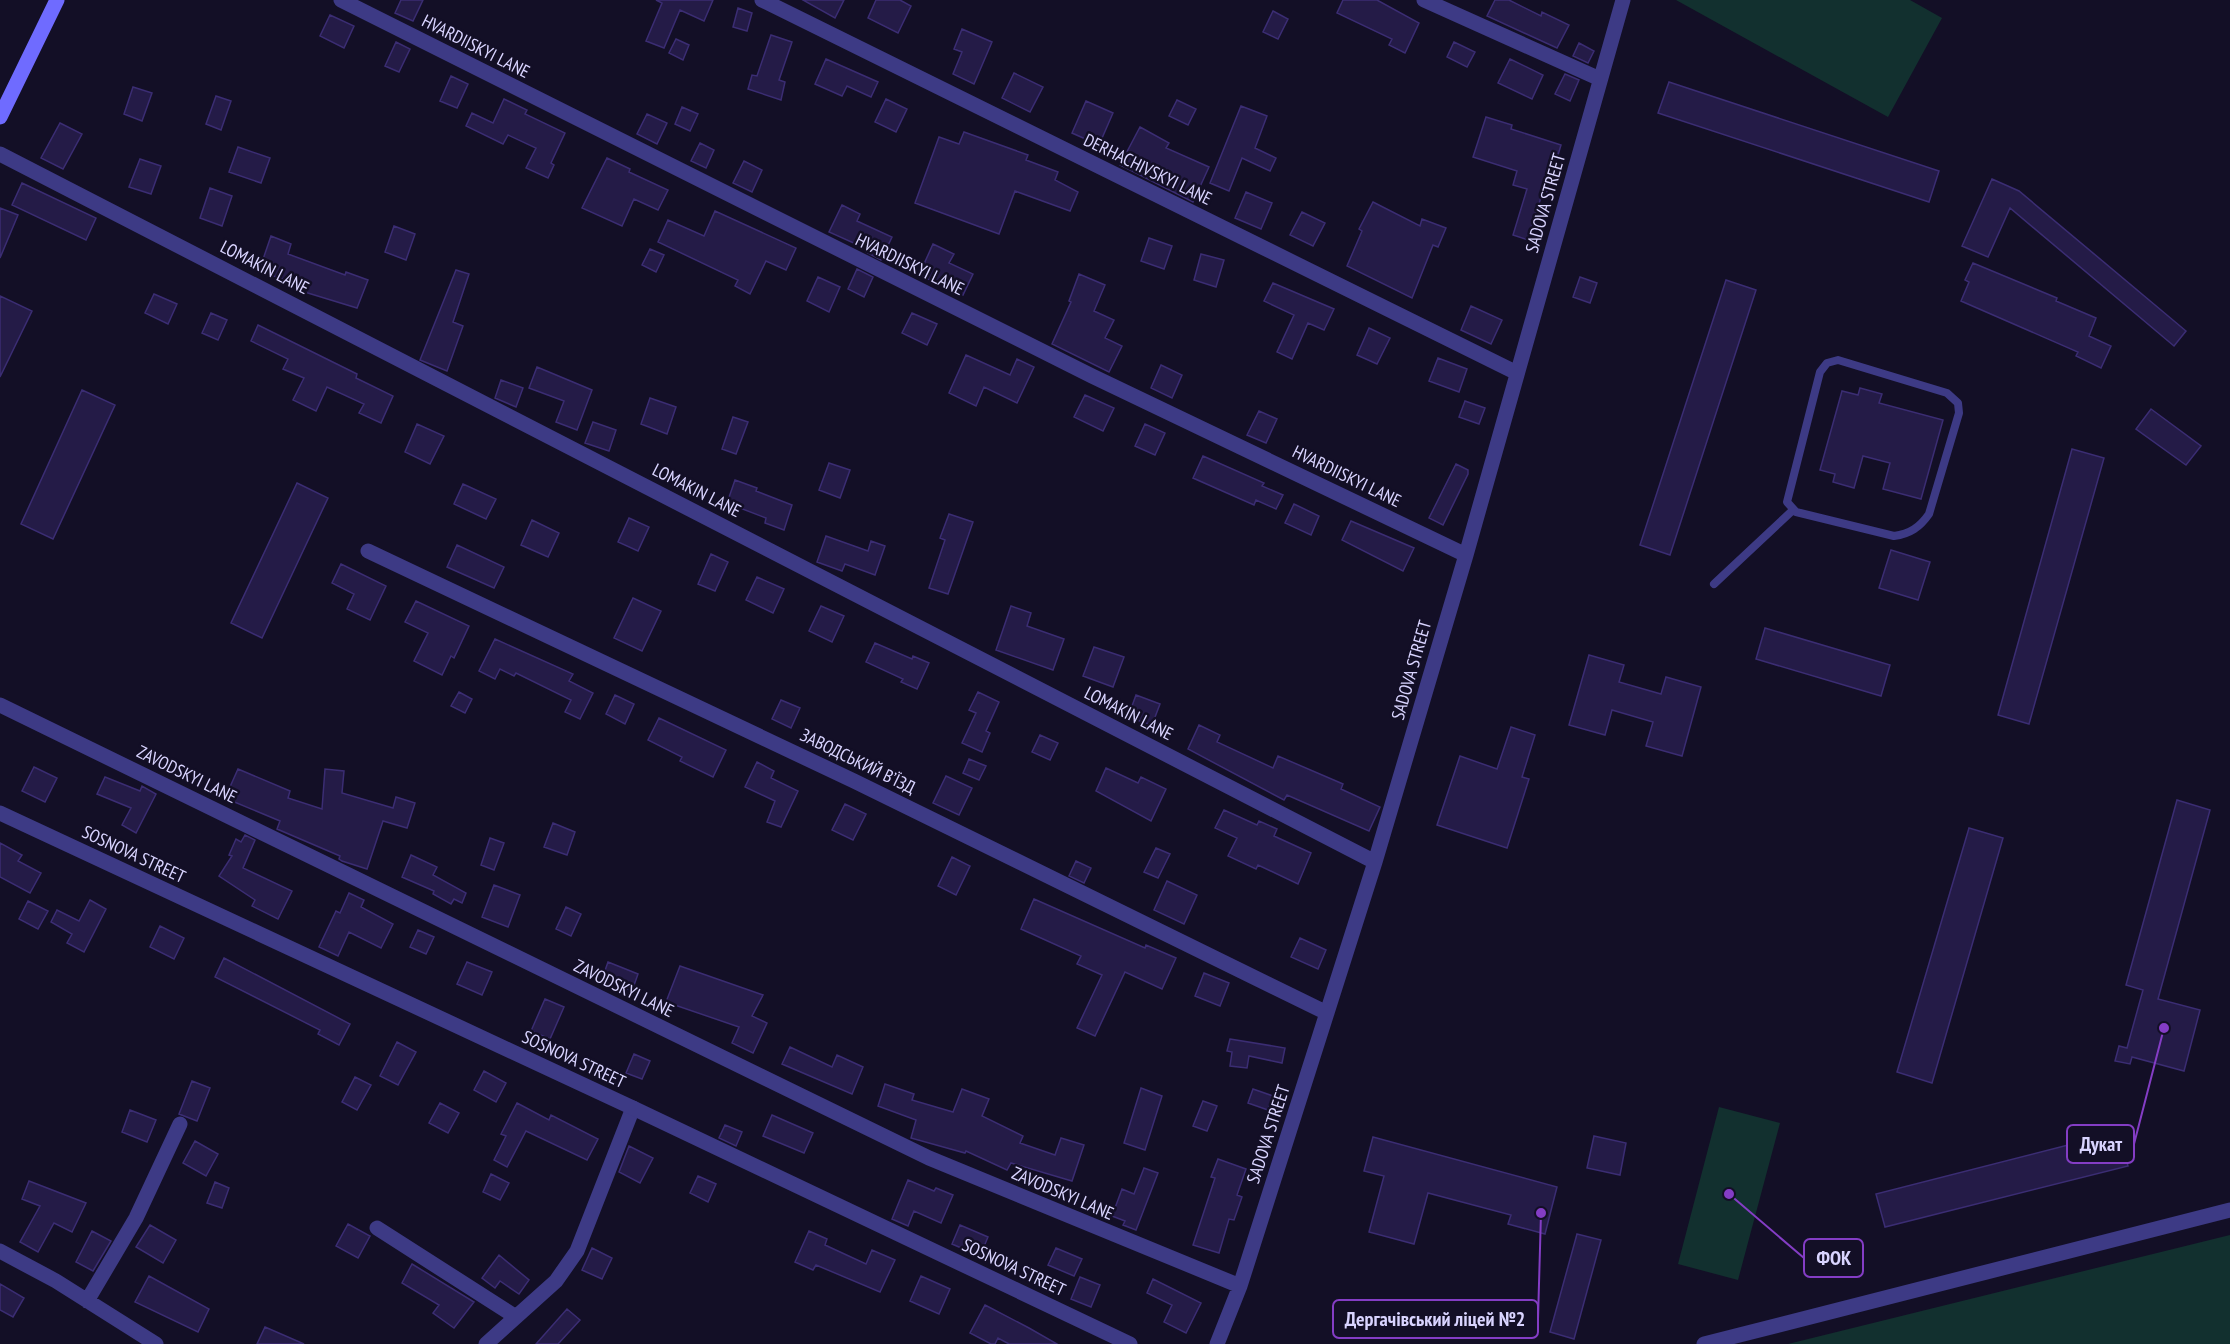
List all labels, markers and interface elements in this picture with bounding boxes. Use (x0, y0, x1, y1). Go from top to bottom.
street label: HVARDIISKYI LANE (418, 9, 534, 83)
street label: DERHACHIVSKYI LANE (1080, 128, 1216, 210)
street label: SADOVA STREET (1520, 151, 1570, 255)
street label: HVARDIISKYI LANE (852, 228, 968, 300)
street label: LOMAKIN LANE (217, 235, 313, 299)
street label: HVARDIISKYI LANE (1289, 440, 1405, 512)
street label: LOMAKIN LANE (649, 458, 745, 522)
street label: SADOVA STREET (1386, 618, 1436, 722)
street label: LOMAKIN LANE (1081, 681, 1177, 745)
street label: ЗАВОДСЬКИЙ В’ЇЗД (797, 723, 920, 799)
street label: ZAVODSKYI LANE (133, 740, 241, 808)
street label: SOSNOVA STREET (79, 820, 189, 888)
street label: ZAVODSKYI LANE (570, 954, 678, 1022)
street label: SOSNOVA STREET (519, 1025, 629, 1093)
street label: SADOVA STREET (1241, 1082, 1295, 1186)
callout: Дукат (2067, 1125, 2134, 1163)
text: Дукат (2080, 1131, 2122, 1157)
street label: ZAVODSKYI LANE (1009, 1161, 1117, 1225)
street label: SOSNOVA STREET (959, 1233, 1069, 1301)
callout: ФОК (1804, 1239, 1863, 1277)
text: ФОК (1817, 1245, 1852, 1271)
callout: Дергачівський ліцей №2 (1333, 1300, 1538, 1338)
text: Дергачівський ліцей №2 (1345, 1306, 1525, 1332)

